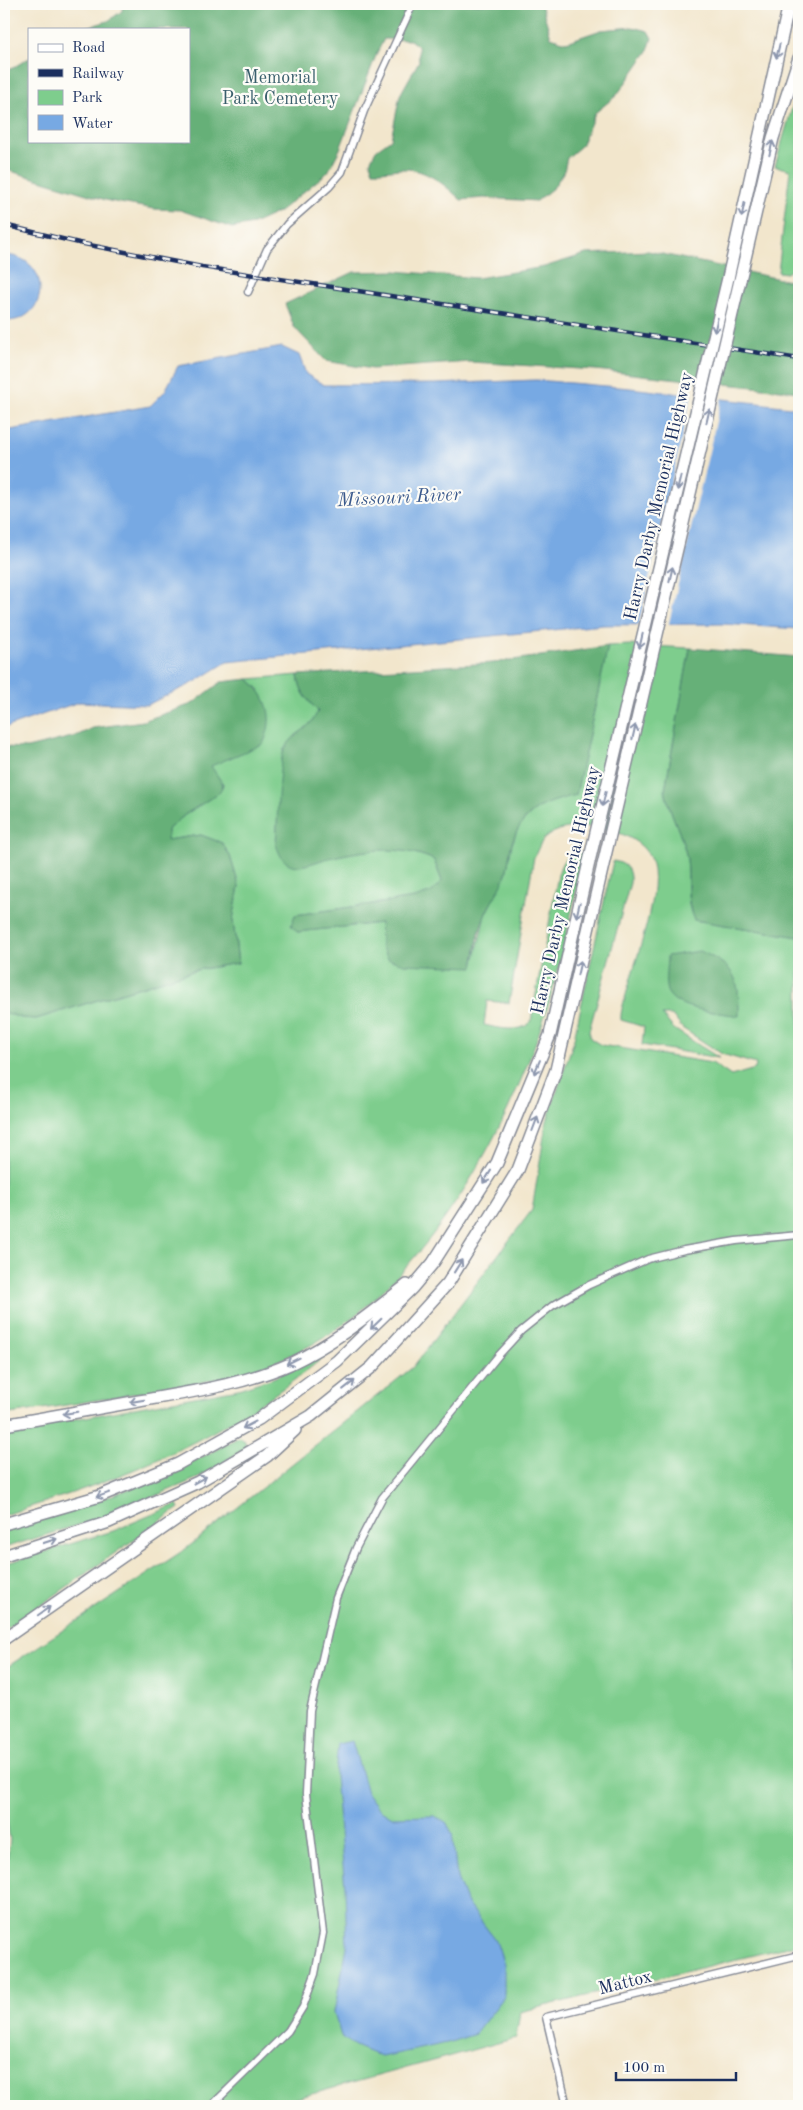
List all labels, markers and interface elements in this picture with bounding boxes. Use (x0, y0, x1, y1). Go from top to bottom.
legend (28, 28, 190, 142)
text: Road (72, 41, 106, 56)
one-way arrow (773, 43, 782, 59)
text: Railway (72, 67, 125, 82)
park label: Memorial Park Cemetery (222, 69, 339, 108)
text: Park (72, 91, 103, 106)
text: Water (72, 117, 113, 132)
one-way arrow (767, 140, 776, 156)
one-way arrow (737, 201, 747, 217)
one-way arrow (711, 317, 720, 333)
street label: Harry Darby Memorial Highway (622, 370, 696, 622)
one-way arrow (704, 409, 713, 425)
one-way arrow (674, 475, 683, 491)
water label: Missouri River (336, 486, 462, 511)
one-way arrow (667, 567, 676, 583)
one-way arrow (636, 633, 645, 649)
one-way arrow (630, 725, 639, 741)
street label: Harry Darby Memorial Highway (529, 764, 603, 1016)
one-way arrow (599, 791, 608, 807)
one-way arrow (573, 901, 582, 917)
one-way arrow (575, 960, 584, 976)
one-way arrow (532, 1059, 541, 1074)
one-way arrow (531, 1117, 540, 1132)
one-way arrow (482, 1170, 492, 1184)
one-way arrow (454, 1260, 464, 1274)
one-way arrow (369, 1318, 382, 1330)
one-way arrow (286, 1356, 301, 1366)
one-way arrow (342, 1380, 355, 1391)
one-way arrow (129, 1397, 145, 1407)
one-way arrow (62, 1409, 78, 1419)
one-way arrow (242, 1421, 257, 1430)
one-way arrow (193, 1475, 208, 1485)
one-way arrow (95, 1491, 111, 1500)
one-way arrow (42, 1536, 58, 1545)
one-way arrow (36, 1606, 50, 1616)
street label: Mattox (597, 1968, 654, 1998)
scale bar (616, 2050, 736, 2082)
text: 100 m (623, 2061, 665, 2076)

